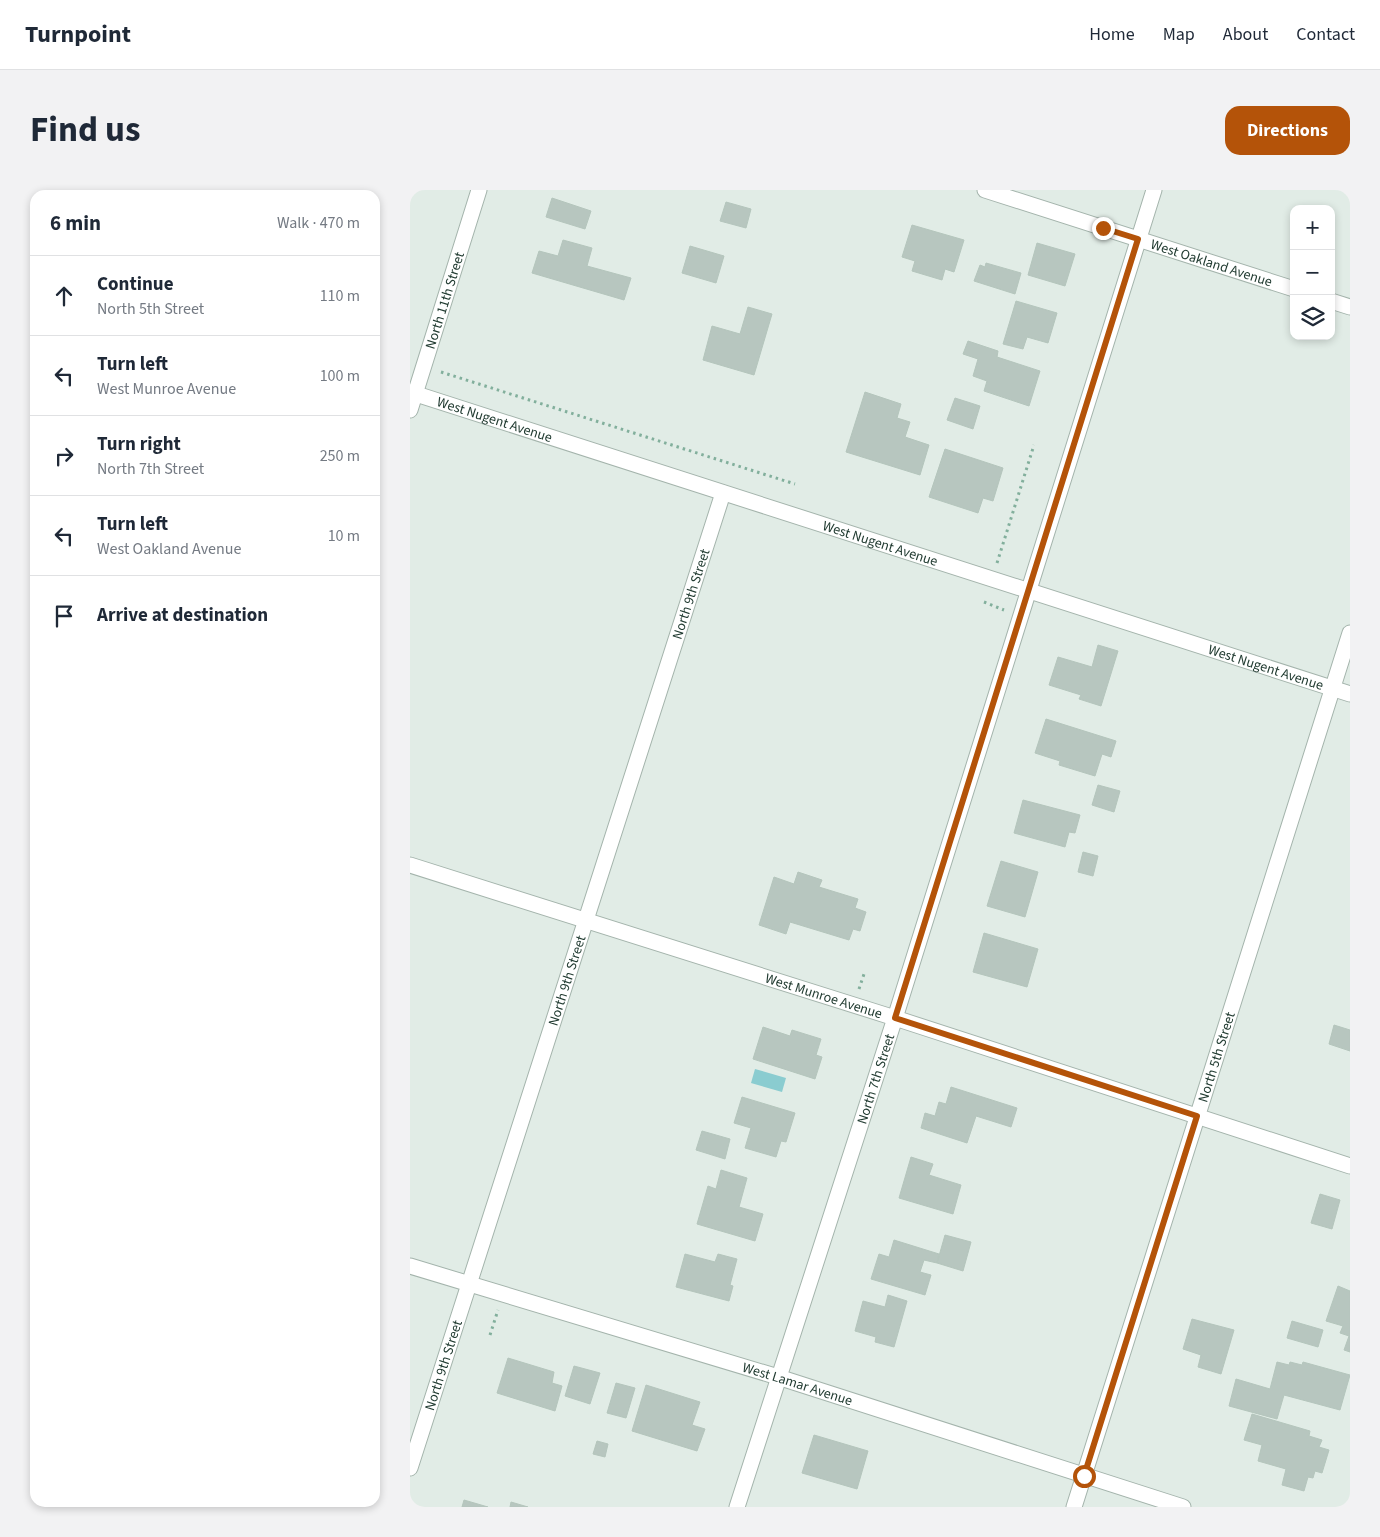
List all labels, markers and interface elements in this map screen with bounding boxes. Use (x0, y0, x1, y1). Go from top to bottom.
text: Turnpoint (25, 17, 131, 52)
text: Home (1089, 22, 1135, 47)
text: Map (1163, 22, 1195, 47)
text: About (1223, 22, 1268, 47)
text: Contact (1296, 22, 1355, 47)
text: Find us (30, 105, 140, 155)
button: Directions (1225, 106, 1350, 155)
map controls (1290, 205, 1335, 340)
button: + (1290, 205, 1335, 250)
text: 6 min (50, 208, 101, 238)
text: Walk · 470 m (277, 212, 360, 234)
route end (1092, 217, 1115, 240)
street label: West Oakland Avenue (1148, 235, 1275, 292)
street label: North 11th Street (421, 249, 470, 352)
button: − (1290, 250, 1335, 295)
text: Continue (97, 271, 174, 298)
icon: ahead (50, 282, 78, 310)
text: 110 m (320, 285, 360, 307)
button: layers (1290, 295, 1335, 340)
text: North 5th Street (97, 298, 204, 320)
text: Turn left (97, 351, 168, 378)
icon: left (50, 362, 78, 390)
text: 100 m (320, 365, 360, 387)
text: West Munroe Avenue (97, 378, 236, 400)
street label: West Nugent Avenue (434, 392, 555, 448)
text: Turn right (97, 431, 181, 458)
icon: right (50, 442, 78, 470)
text: 250 m (320, 445, 360, 467)
text: North 7th Street (97, 458, 204, 480)
text: Turn left (97, 511, 168, 538)
street label: West Nugent Avenue (820, 516, 940, 572)
icon: left (50, 522, 78, 550)
text: 10 m (328, 525, 360, 547)
text: West Oakland Avenue (97, 538, 241, 560)
street label: North 9th Street (668, 546, 716, 642)
icon: arrive (50, 602, 78, 630)
text: Arrive at destination (97, 602, 268, 629)
street label: West Nugent Avenue (1205, 640, 1326, 696)
street label: North 9th Street (544, 933, 591, 1029)
street label: West Munroe Avenue (762, 969, 885, 1024)
street label: North 5th Street (1193, 1009, 1241, 1105)
street label: North 7th Street (852, 1031, 900, 1127)
street label: North 9th Street (420, 1317, 468, 1413)
street label: West Lamar Avenue (740, 1358, 855, 1411)
route start (1073, 1465, 1096, 1488)

